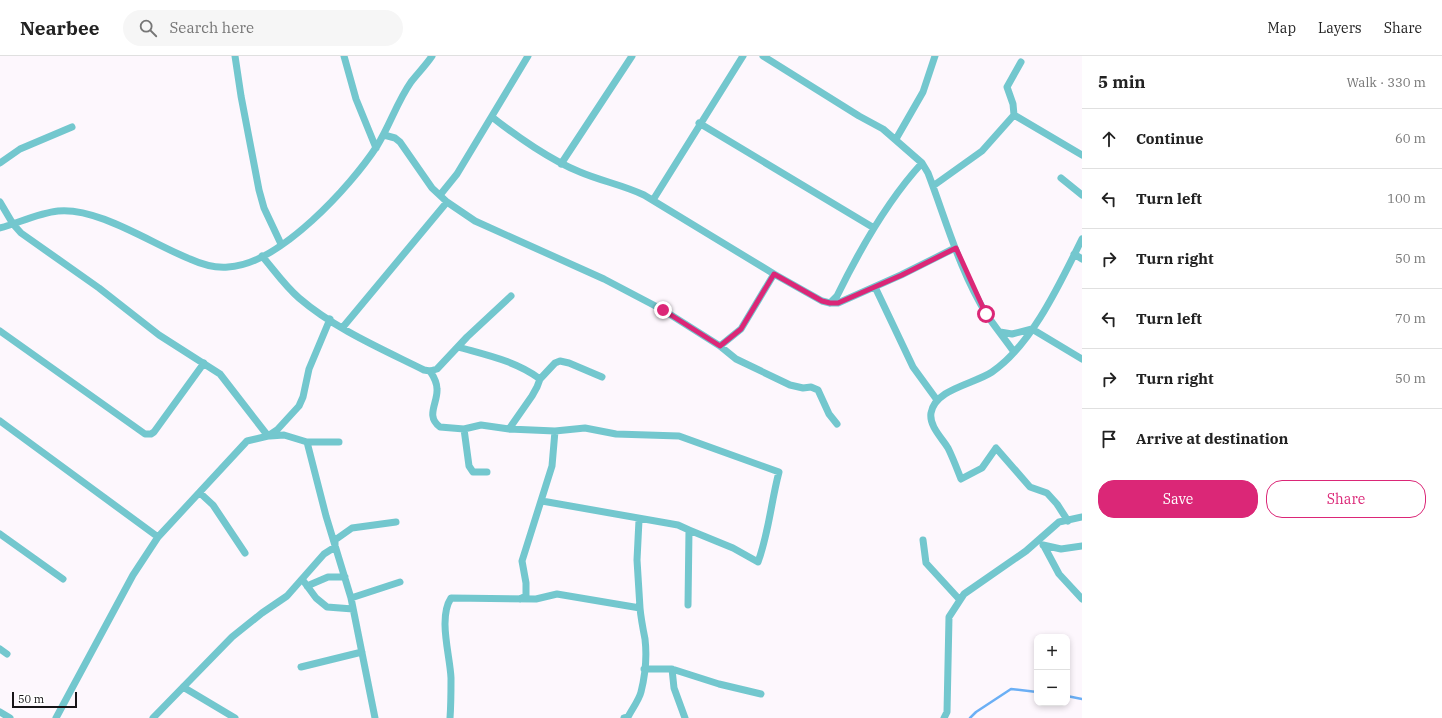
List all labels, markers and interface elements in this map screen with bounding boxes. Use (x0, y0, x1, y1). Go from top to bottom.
search box (123, 10, 403, 46)
text: Nearbee (20, 16, 99, 40)
icon: search (137, 17, 159, 39)
text: Search here (169, 18, 254, 37)
text: Map (1268, 19, 1296, 37)
text: Layers (1318, 19, 1362, 37)
text: Share (1384, 19, 1422, 37)
text: 5 min (1098, 71, 1146, 93)
text: Walk · 330 m (1347, 74, 1426, 91)
icon: ahead (1098, 128, 1120, 150)
text: Continue (1136, 129, 1203, 148)
text: 60 m (1395, 130, 1426, 147)
icon: left (1098, 188, 1120, 210)
text: Turn left (1136, 189, 1202, 208)
text: 100 m (1387, 190, 1426, 207)
icon: right (1098, 248, 1120, 270)
text: Turn right (1136, 249, 1214, 268)
text: 50 m (1395, 250, 1426, 267)
route end (654, 301, 672, 319)
route start (977, 305, 995, 323)
icon: left (1098, 308, 1120, 330)
text: Turn left (1136, 309, 1202, 328)
text: 70 m (1395, 310, 1426, 327)
icon: right (1098, 368, 1120, 390)
text: Turn right (1136, 369, 1214, 388)
text: 50 m (1395, 370, 1426, 387)
icon: arrive (1098, 428, 1120, 450)
text: Arrive at destination (1136, 429, 1288, 448)
button: Save (1098, 480, 1258, 518)
button: Share (1266, 480, 1426, 518)
map controls (1034, 634, 1070, 706)
button: + (1034, 634, 1070, 670)
button: − (1034, 670, 1070, 706)
scale bar (12, 690, 77, 709)
text: 50 m (18, 692, 44, 706)

